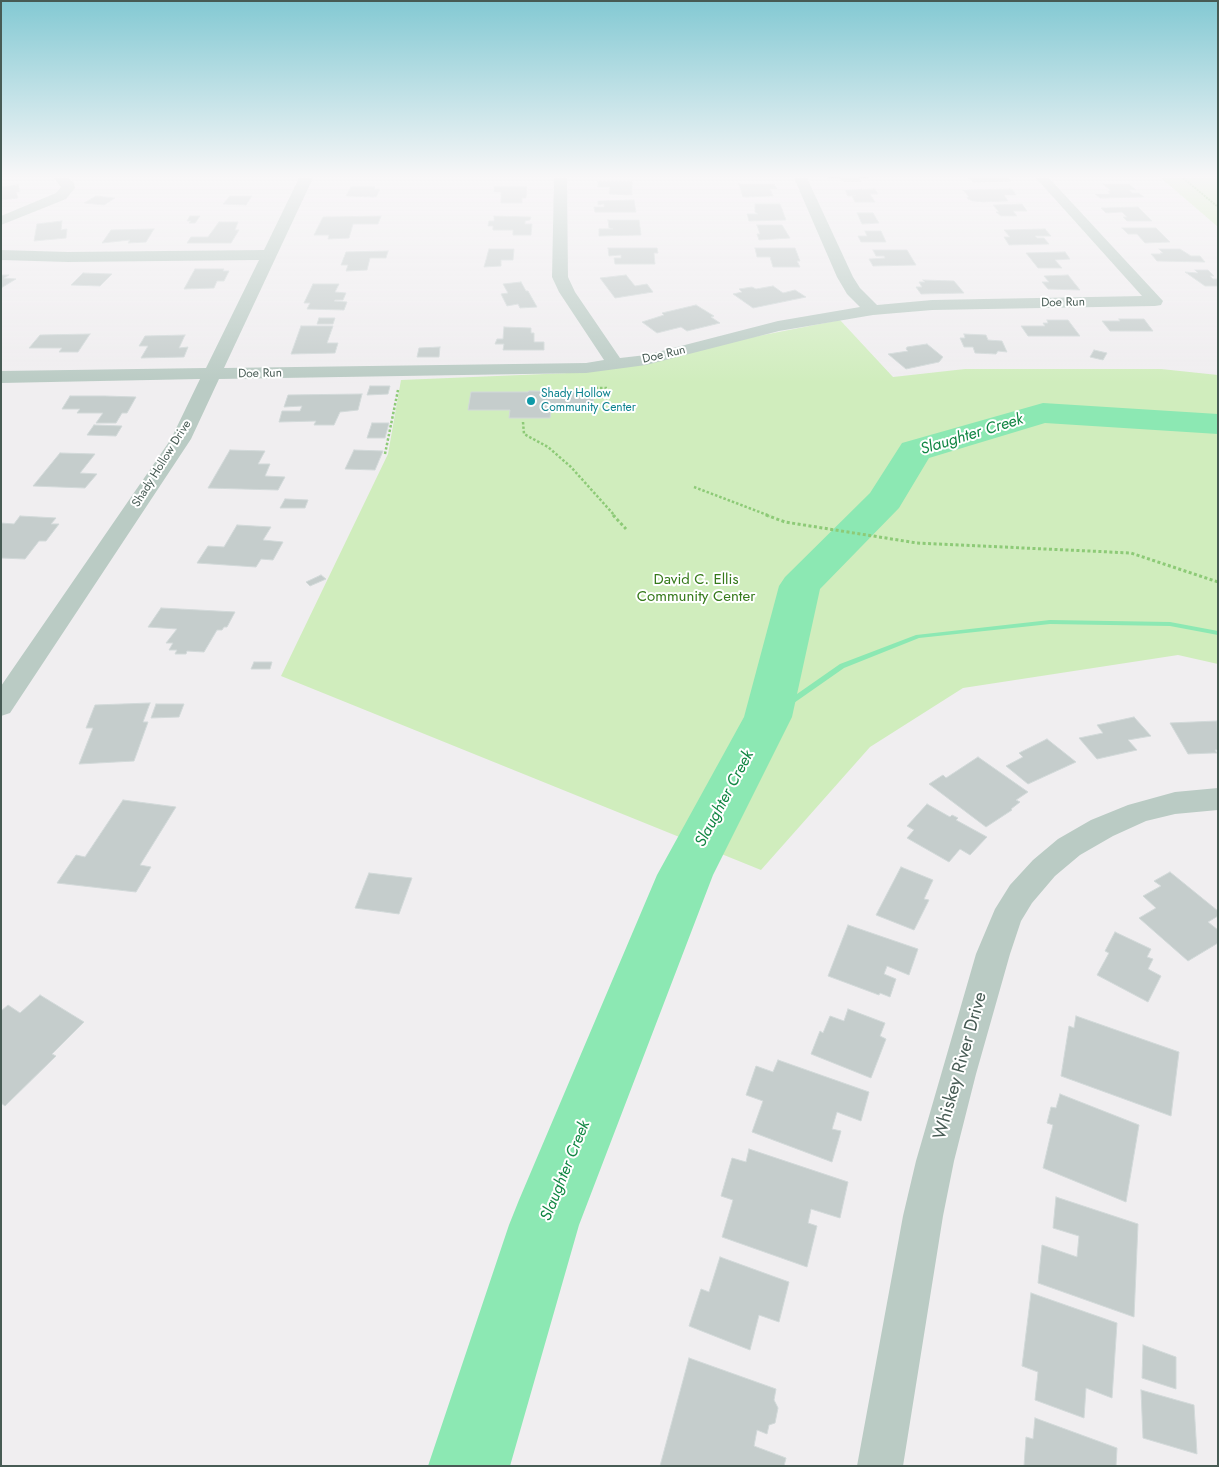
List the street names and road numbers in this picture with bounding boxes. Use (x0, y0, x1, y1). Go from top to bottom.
street label: Doe Run (1041, 295, 1085, 311)
street label: Doe Run (641, 343, 687, 367)
street label: Doe Run (238, 366, 282, 382)
street label: Shady Hollow Drive (129, 418, 195, 510)
street label: Whiskey River Drive (930, 990, 992, 1142)

